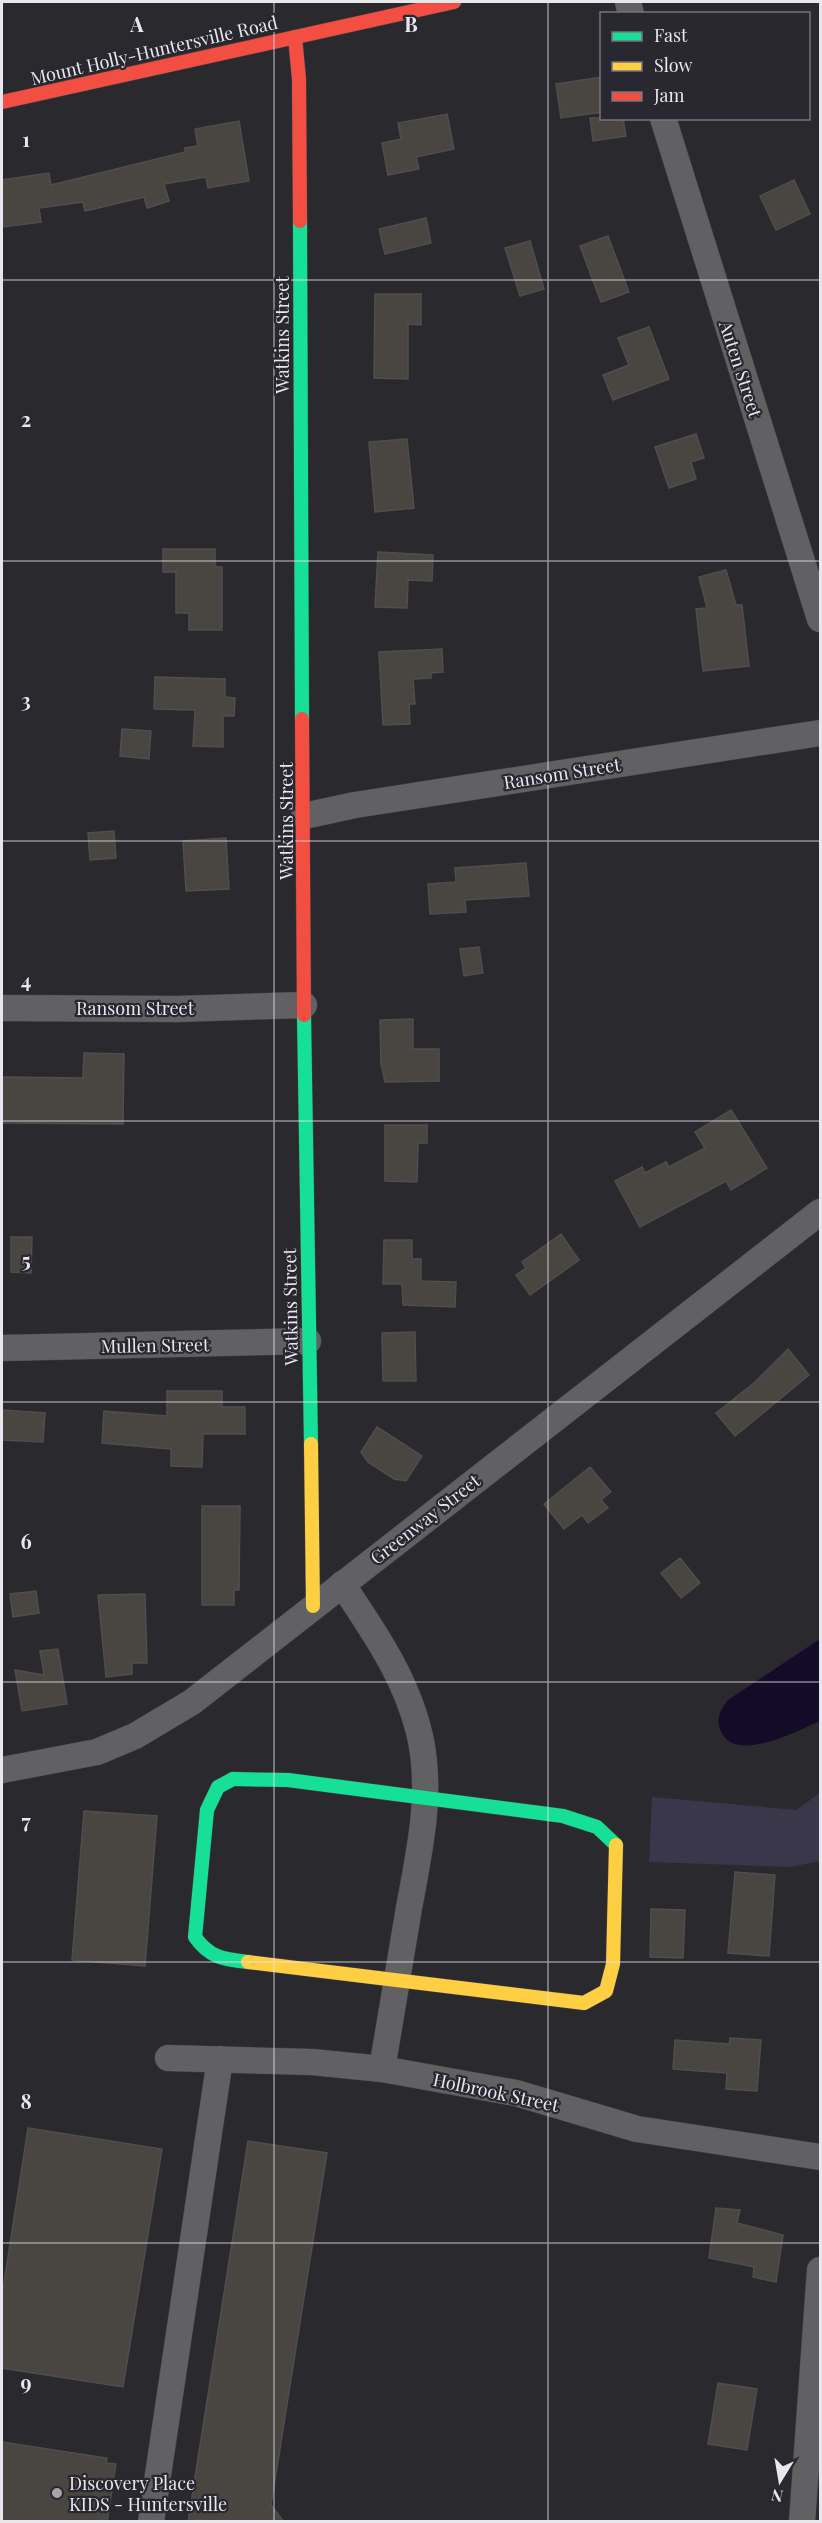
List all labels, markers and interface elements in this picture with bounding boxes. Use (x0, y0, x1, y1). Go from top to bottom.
street label: Mount Holly-Huntersville Road (28, 10, 280, 90)
text: A (129, 10, 144, 37)
text: B (404, 10, 418, 37)
legend (600, 12, 810, 120)
text: Fast (654, 23, 688, 47)
text: Slow (654, 53, 692, 77)
text: Jam (653, 83, 684, 107)
text: 1 (22, 125, 30, 152)
street label: Watkins Street (270, 276, 294, 395)
street label: Auten Street (714, 317, 768, 421)
text: 2 (21, 405, 31, 432)
text: 3 (21, 686, 31, 713)
street label: Ransom Street (502, 752, 623, 794)
street label: Watkins Street (274, 762, 298, 881)
text: 4 (21, 966, 31, 993)
street label: Ransom Street (76, 996, 195, 1020)
text: 5 (21, 1246, 31, 1273)
street label: Watkins Street (277, 1247, 303, 1367)
street label: Mullen Street (100, 1332, 210, 1358)
street label: Greenway Street (365, 1468, 485, 1569)
text: 6 (20, 1527, 32, 1554)
text: 7 (21, 1807, 31, 1834)
street label: Holbrook Street (431, 2067, 562, 2117)
text: 8 (20, 2087, 32, 2114)
text: 9 (20, 2368, 32, 2395)
north arrow (750, 2451, 810, 2511)
place label: Discovery Place KIDS - Huntersville (69, 2471, 227, 2516)
text: N (769, 2485, 785, 2508)
marker: Discovery Place KIDS - Huntersville (50, 2486, 64, 2500)

